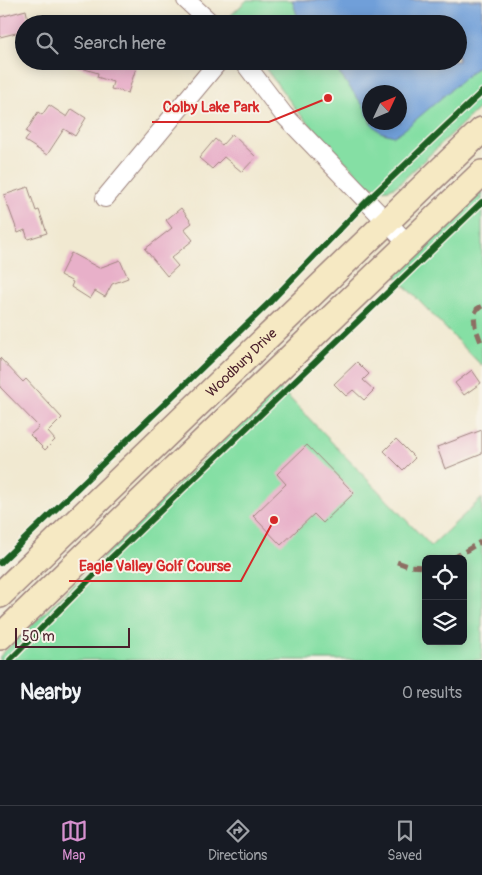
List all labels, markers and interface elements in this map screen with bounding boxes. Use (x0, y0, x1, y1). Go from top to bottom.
search box (15, 15, 467, 70)
icon: search (33, 29, 61, 57)
text: Search here (73, 31, 166, 55)
north arrow (362, 85, 407, 130)
callout: Colby Lake Park (152, 92, 269, 122)
text: Colby Lake Park (163, 98, 260, 117)
street label: Woodbury Drive (203, 325, 280, 401)
callout: Eagle Valley Golf Course (69, 551, 241, 581)
map controls (422, 555, 467, 645)
button: locate (422, 555, 467, 600)
text: Eagle Valley Golf Course (79, 557, 232, 576)
button: layers (422, 600, 467, 645)
scale bar (15, 625, 130, 648)
text: 50 m (22, 628, 55, 645)
text: Nearby (20, 679, 81, 706)
text: 0 results (402, 683, 462, 703)
tab: Map (60, 817, 88, 864)
tab: Directions (208, 817, 267, 864)
tab: Saved (387, 817, 422, 864)

